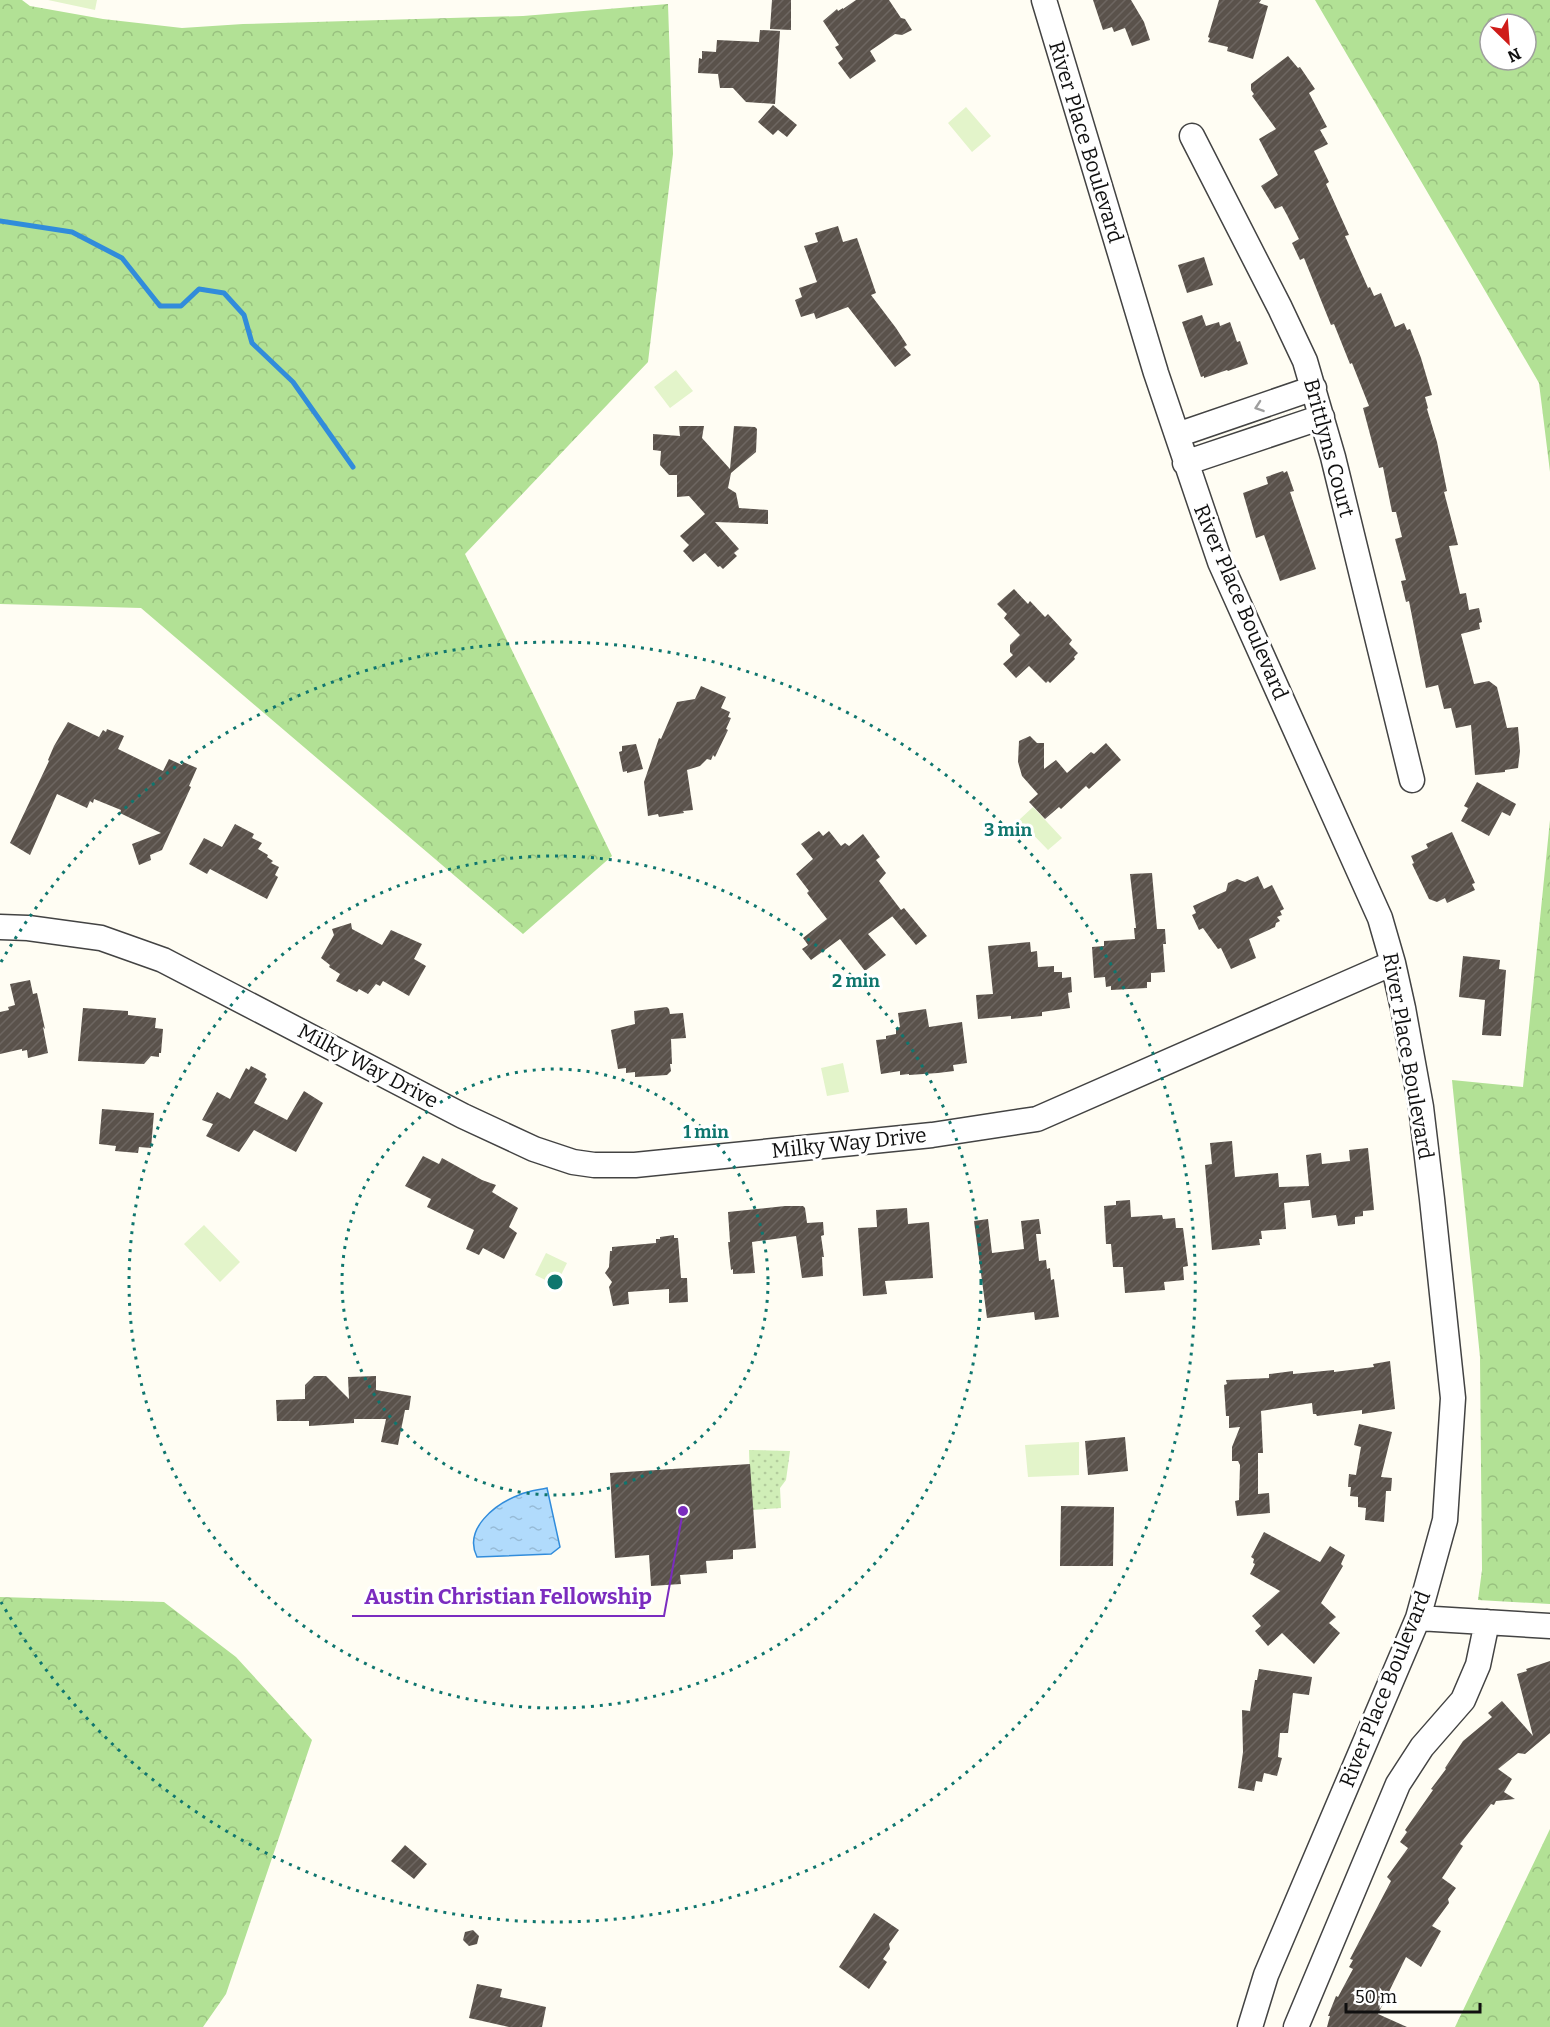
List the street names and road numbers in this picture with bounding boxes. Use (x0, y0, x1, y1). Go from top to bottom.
street label: River Place Boulevard (1043, 38, 1129, 246)
street label: Brittlyns Court (1298, 376, 1360, 521)
street label: River Place Boulevard (1188, 500, 1294, 704)
street label: River Place Boulevard (1377, 951, 1439, 1161)
street label: Milky Way Drive (293, 1018, 443, 1114)
street label: Milky Way Drive (770, 1122, 928, 1164)
street label: River Place Boulevard (1334, 1587, 1436, 1791)

